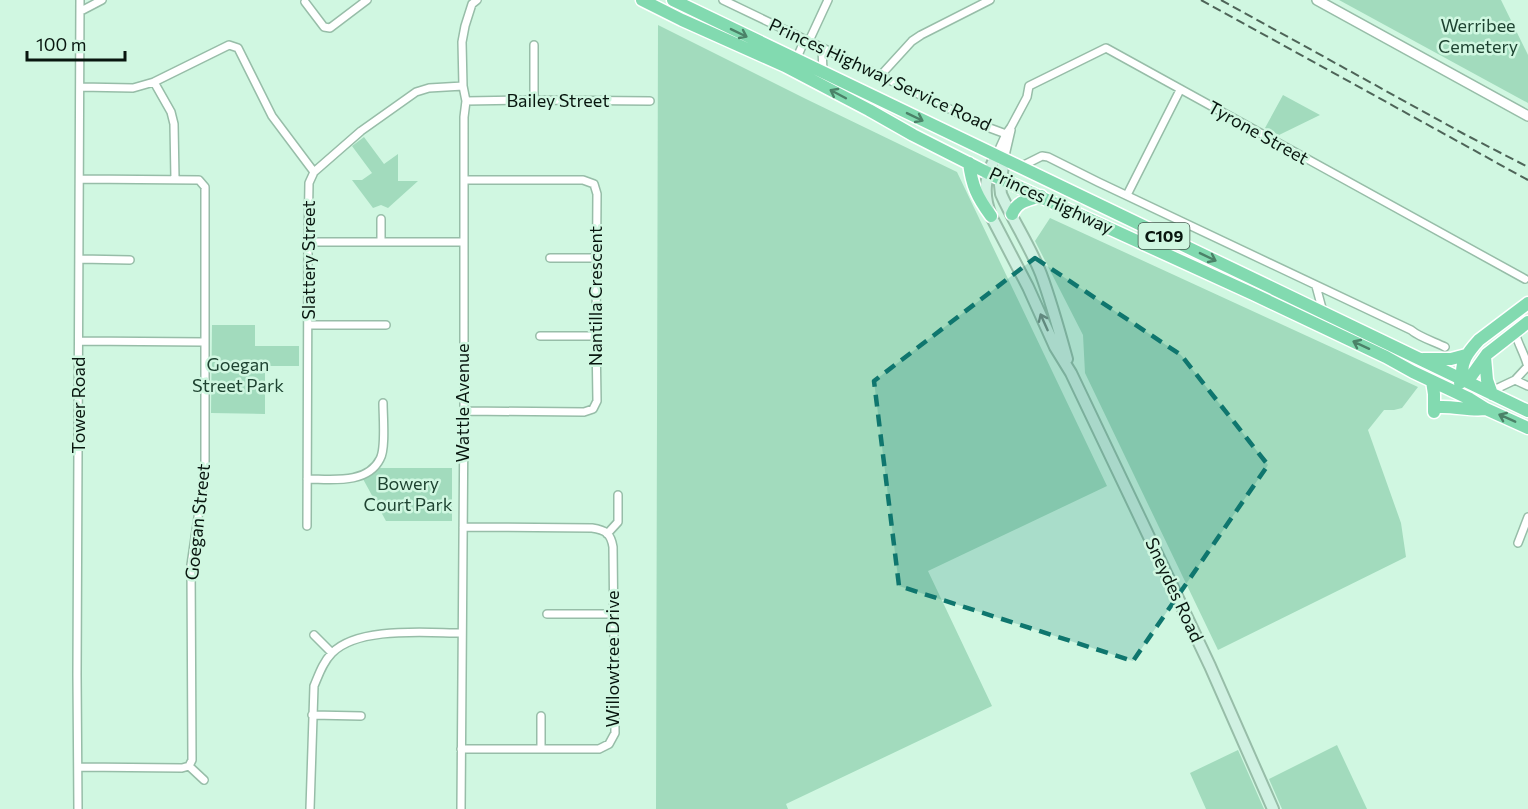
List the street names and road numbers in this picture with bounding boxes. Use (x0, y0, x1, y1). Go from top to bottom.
street label: Princes Highway Service Road (766, 13, 995, 135)
street label: Bailey Street (506, 89, 610, 111)
street label: Tyrone Street (1204, 95, 1313, 169)
street label: Princes Highway (986, 162, 1117, 238)
street label: Slattery Street (297, 200, 319, 320)
road number: C109 (1138, 223, 1190, 249)
street label: Nantilla Crescent (584, 226, 606, 366)
street label: Wattle Avenue (451, 343, 473, 463)
street label: Tower Road (67, 357, 89, 453)
street label: Goegan Street (180, 463, 214, 581)
street label: Sneydes Road (1141, 534, 1209, 645)
street label: Willowtree Drive (601, 590, 623, 728)

